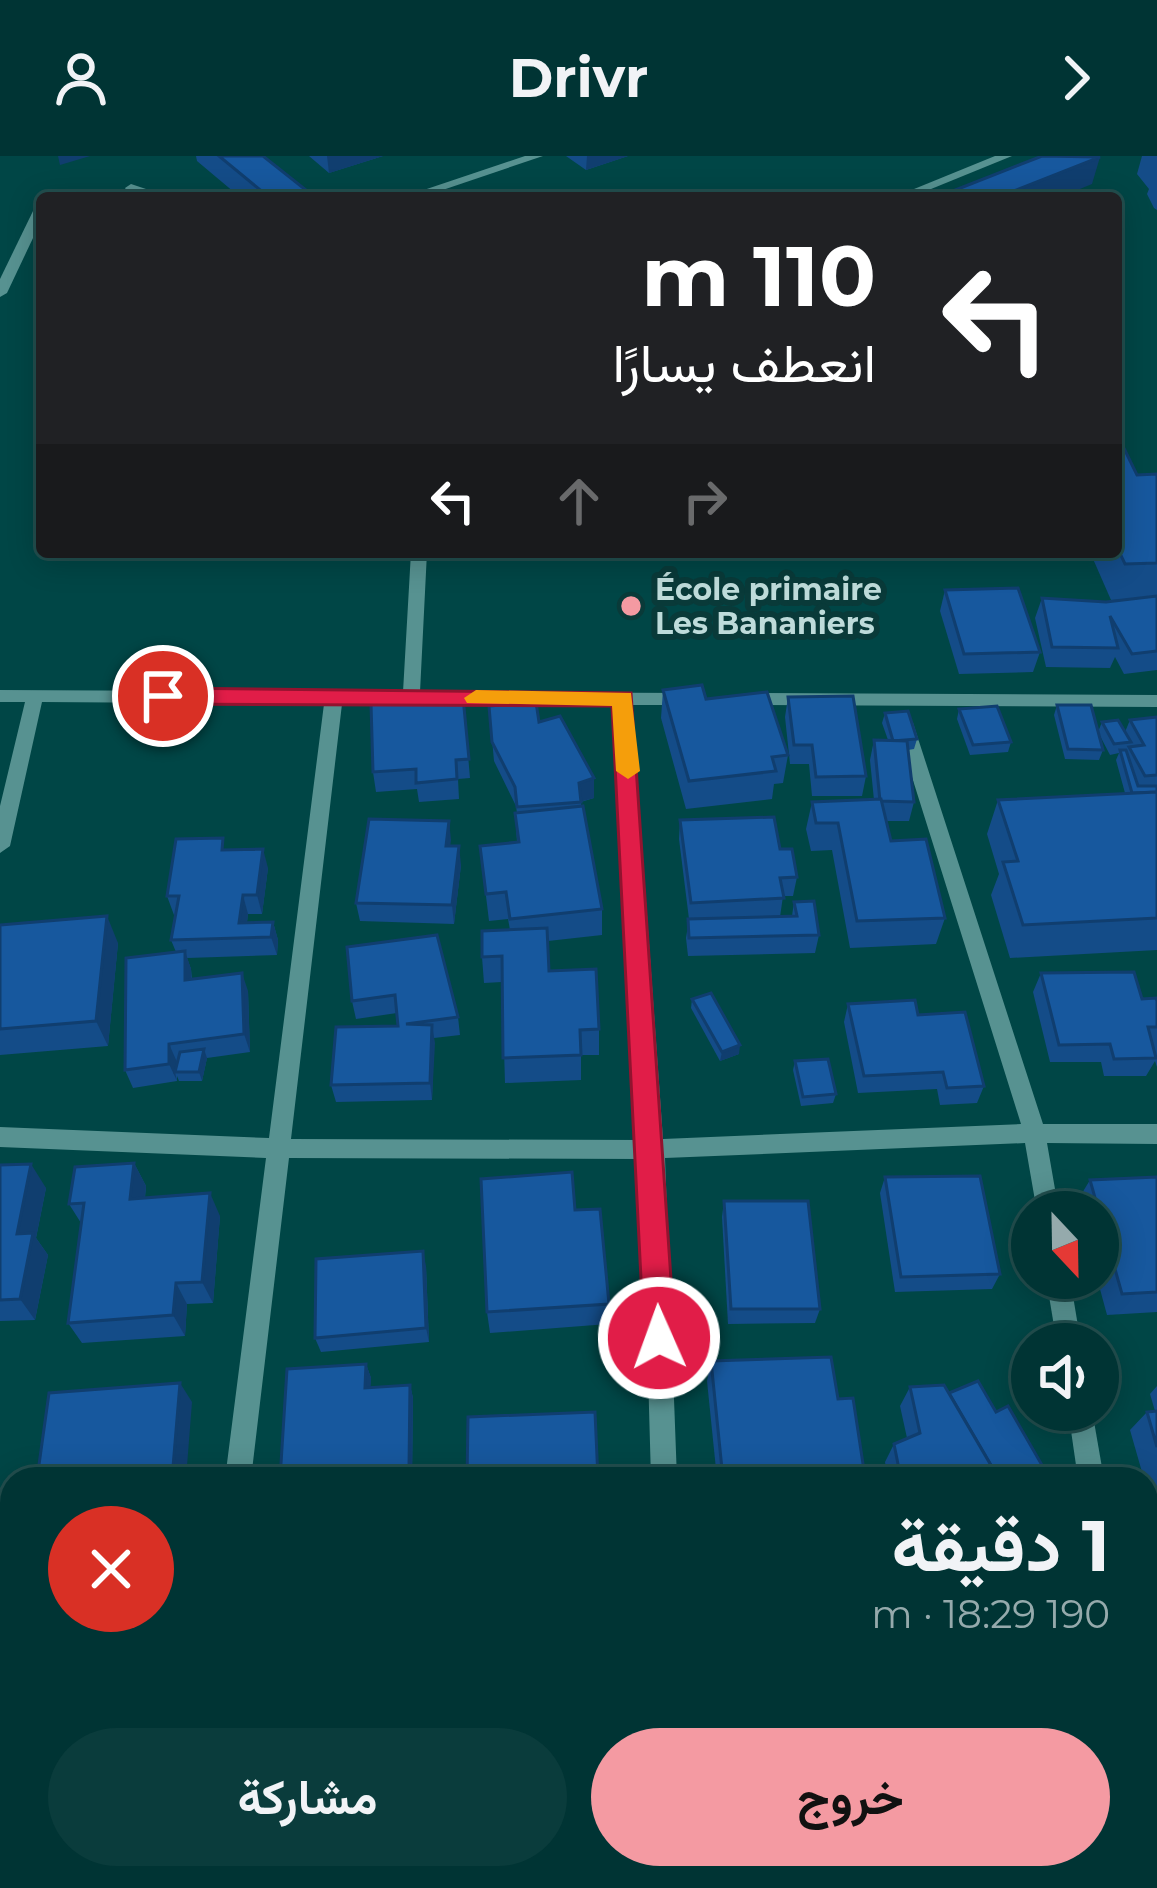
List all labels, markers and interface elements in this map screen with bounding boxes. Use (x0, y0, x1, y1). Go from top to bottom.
icon: person (48, 45, 114, 111)
text: Drivr (509, 45, 648, 111)
icon: forward (1043, 45, 1109, 111)
text: 110 m (641, 225, 876, 327)
icon: left (918, 240, 1074, 396)
text: انعطف يسارًا (613, 330, 876, 396)
icon: left (420, 468, 486, 534)
icon: ahead (546, 468, 612, 534)
icon: right (672, 468, 738, 534)
place label: École primaire Les Bananiers (655, 571, 882, 642)
marker: École primaire Les Bananiers (618, 593, 644, 619)
pin (112, 645, 214, 747)
icon: arrive (130, 663, 196, 729)
north arrow (1011, 1191, 1119, 1299)
map controls (1011, 1191, 1119, 1431)
position arrow (596, 1275, 722, 1401)
button: sound (1011, 1323, 1119, 1431)
text: 1 دقيقة (892, 1501, 1110, 1589)
button: close (48, 1506, 174, 1632)
text: 190 m · 18:29 (871, 1590, 1110, 1638)
button: مشاركة (48, 1728, 567, 1866)
button: خروج (591, 1728, 1110, 1866)

